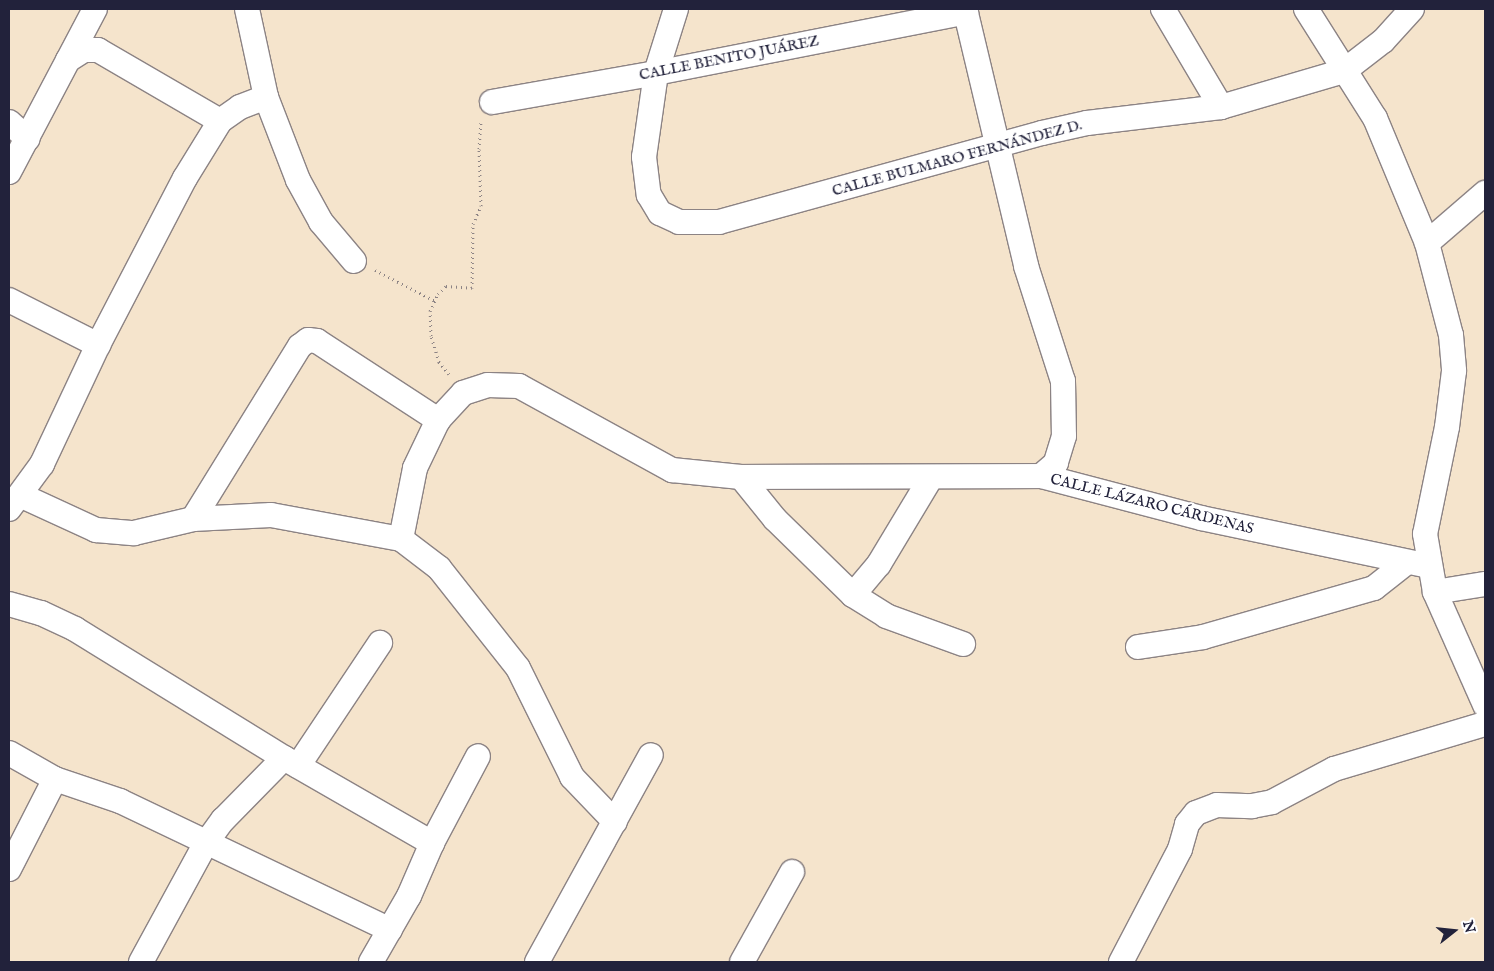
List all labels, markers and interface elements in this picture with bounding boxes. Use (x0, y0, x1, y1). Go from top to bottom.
street label: CALLE BENITO JUÁREZ (638, 32, 820, 84)
street label: CALLE BULMARO FERNÁNDEZ D. (830, 116, 1084, 200)
street label: CALLE LÁZARO CÁRDENAS (1048, 470, 1256, 538)
north arrow (1429, 906, 1479, 956)
text: N (1458, 919, 1479, 935)

